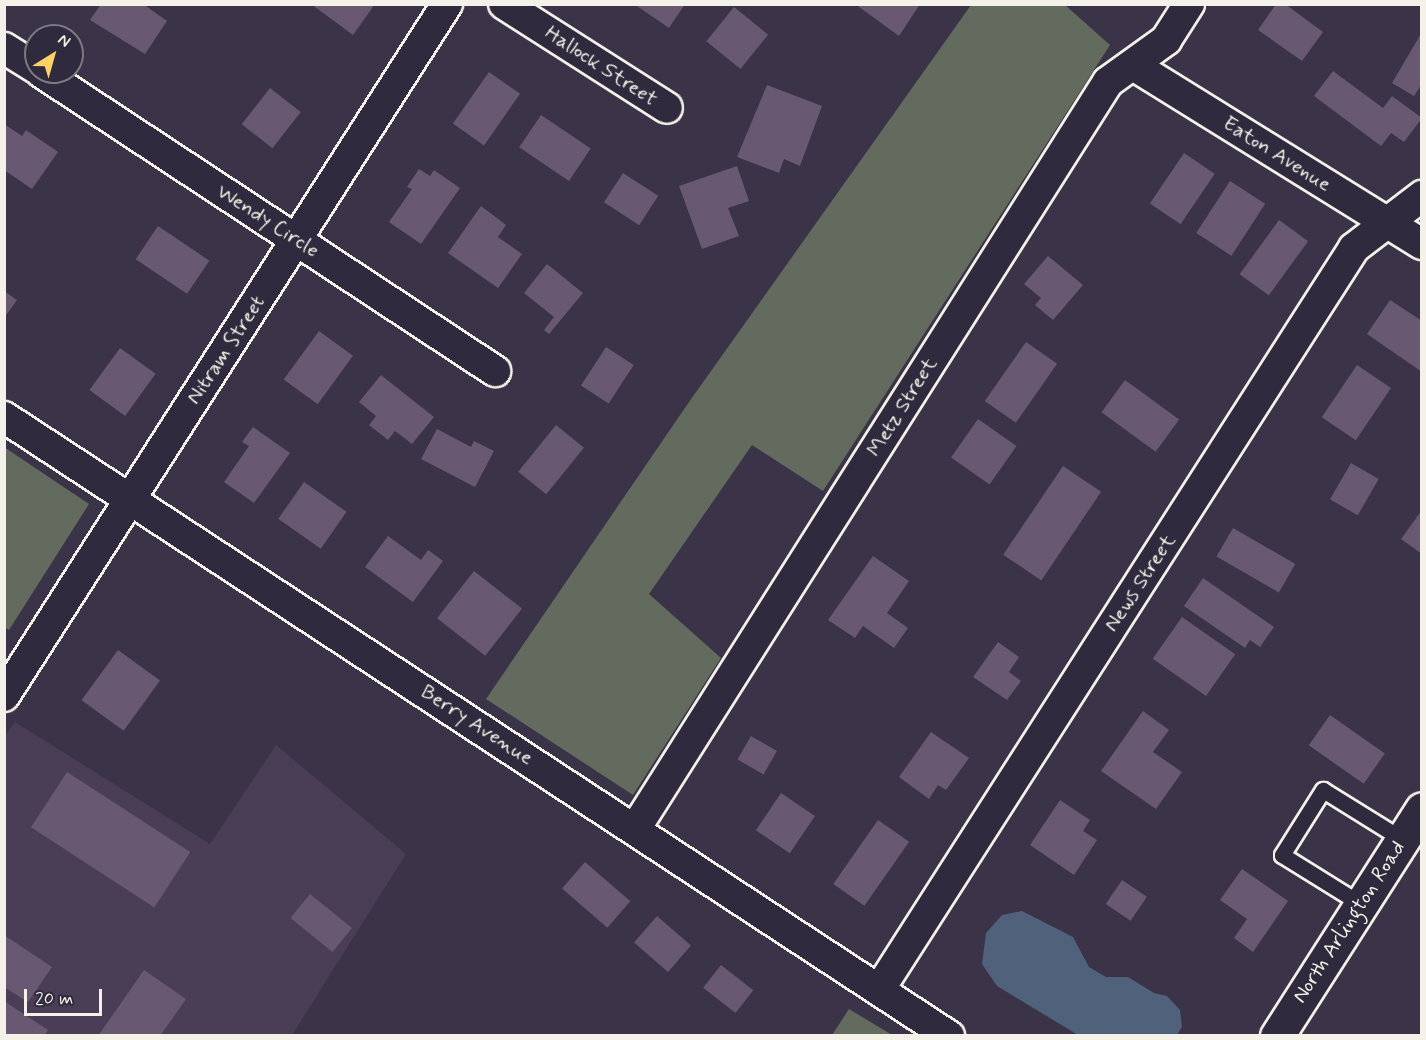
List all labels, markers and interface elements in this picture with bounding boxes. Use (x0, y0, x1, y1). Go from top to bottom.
street label: Hallock Street (540, 21, 662, 111)
north arrow (24, 24, 84, 84)
text: N (53, 29, 75, 52)
street label: Eaton Avenue (1218, 110, 1336, 198)
street label: Wendy Circle (211, 178, 325, 264)
street label: Nitram Street (180, 289, 272, 411)
street label: Metz Street (861, 353, 943, 461)
street label: News Street (1099, 529, 1181, 637)
street label: Berry Avenue (418, 681, 536, 769)
street label: North Arlington Road (1288, 837, 1410, 1007)
scale bar (27, 977, 105, 1015)
text: 20 m (35, 987, 73, 1011)

